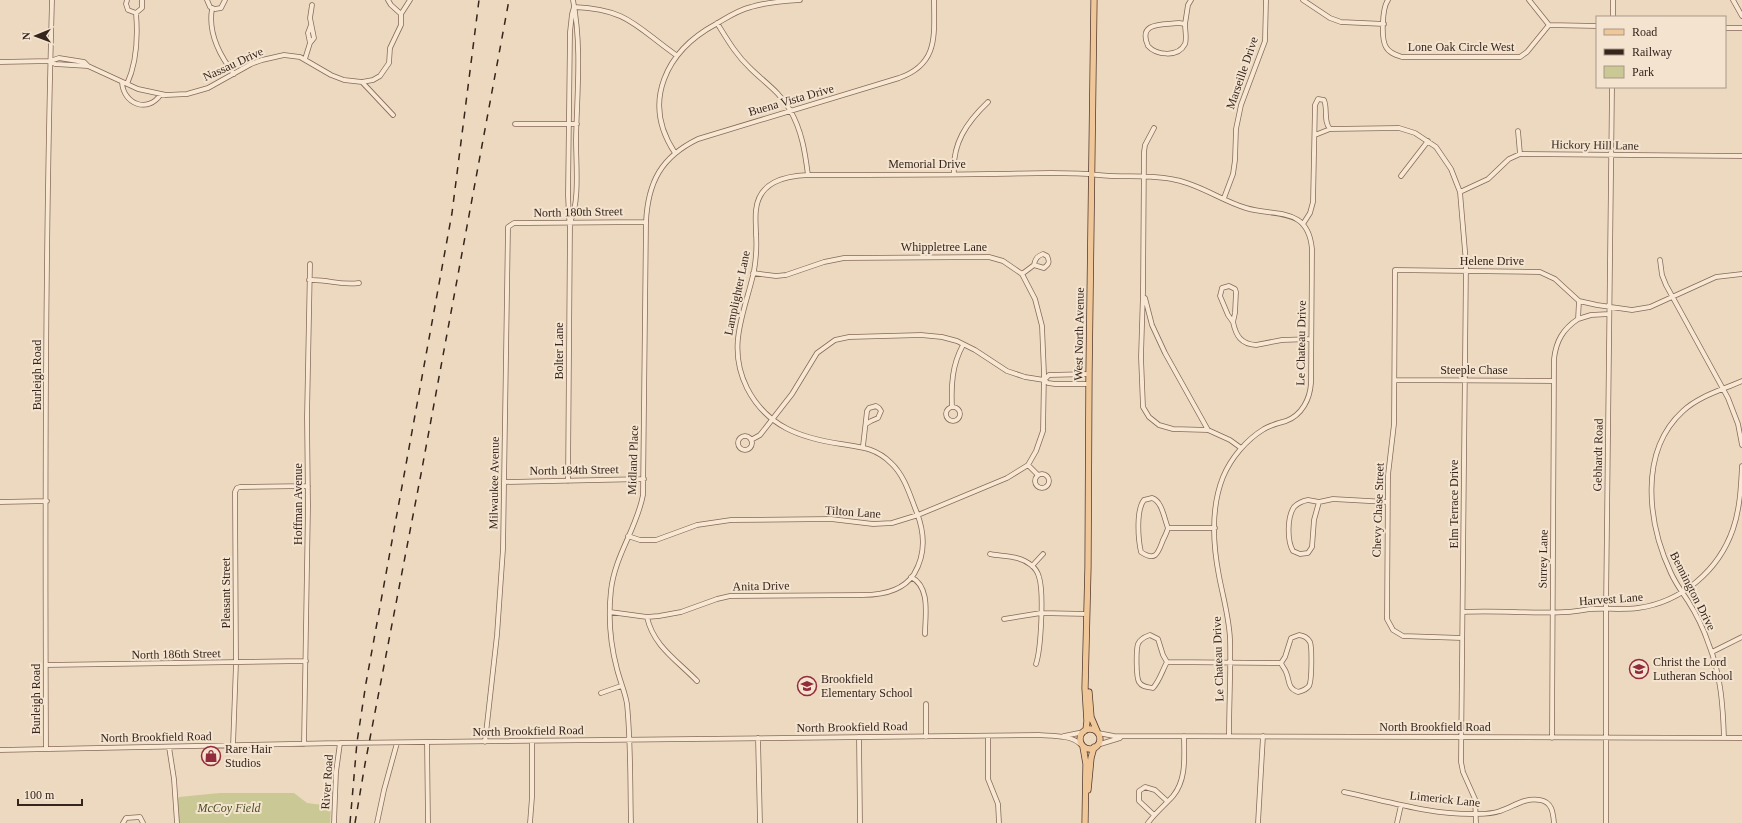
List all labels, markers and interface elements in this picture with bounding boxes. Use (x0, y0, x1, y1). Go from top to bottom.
north arrow (16, 16, 56, 56)
legend (1596, 16, 1726, 88)
text: Road (1632, 25, 1657, 39)
text: N (20, 32, 32, 40)
street label: Marseille Drive (1223, 35, 1261, 111)
street label: Lone Oak Circle West (1408, 40, 1515, 54)
street label: Nassau Drive (201, 44, 265, 84)
text: Railway (1632, 45, 1672, 59)
text: Park (1632, 65, 1654, 79)
street label: Buena Vista Drive (747, 81, 835, 119)
street label: Hickory Hill Lane (1551, 137, 1639, 153)
street label: Memorial Drive (888, 157, 966, 171)
street label: North 180th Street (533, 204, 623, 220)
street label: Whippletree Lane (901, 240, 987, 254)
street label: Lamplighter Lane (721, 249, 753, 337)
street label: Helene Drive (1460, 254, 1524, 268)
street label: West North Avenue (1071, 287, 1087, 381)
street label: Le Chateau Drive (1293, 300, 1309, 386)
street label: Bolter Lane (552, 323, 566, 379)
street label: Burleigh Road (30, 340, 44, 410)
street label: Steeple Chase (1440, 363, 1508, 377)
street label: Gebhardt Road (1590, 418, 1606, 492)
street label: Midland Place (625, 425, 641, 495)
street label: Milwaukee Avenue (486, 437, 502, 529)
street label: Elm Terrace Drive (1447, 460, 1461, 548)
street label: North 184th Street (529, 462, 619, 478)
street label: Chevy Chase Street (1369, 462, 1387, 558)
street label: Hoffman Avenue (291, 463, 305, 545)
street label: Tilton Lane (825, 503, 881, 521)
street label: Surrey Lane (1535, 529, 1551, 589)
street label: Bennington Drive (1667, 549, 1719, 633)
street label: Pleasant Street (219, 557, 233, 628)
street label: Anita Drive (732, 579, 790, 593)
street label: Harvest Lane (1578, 590, 1644, 608)
street label: Le Chateau Drive (1210, 616, 1226, 702)
street label: North 186th Street (131, 646, 221, 662)
place label: Christ the Lord Lutheran School (1653, 655, 1733, 683)
school or university icon: Christ the Lord Lutheran School (1628, 658, 1650, 680)
street label: Burleigh Road (29, 664, 43, 734)
place label: Brookfield Elementary School (821, 672, 913, 700)
school or university icon: Brookfield Elementary School (796, 675, 818, 697)
street label: North Brookfield Road (796, 719, 908, 735)
street label: North Brookfield Road (1379, 720, 1491, 734)
street label: North Brookfield Road (472, 723, 584, 739)
street label: North Brookfield Road (100, 729, 212, 745)
place label: Rare Hair Studios (225, 742, 272, 770)
shop icon: Rare Hair Studios (200, 745, 222, 767)
street label: River Road (318, 754, 336, 810)
scale bar (18, 781, 82, 807)
text: 100 m (24, 788, 55, 802)
street label: Limerick Lane (1409, 788, 1481, 810)
park label: McCoy Field (197, 801, 261, 815)

